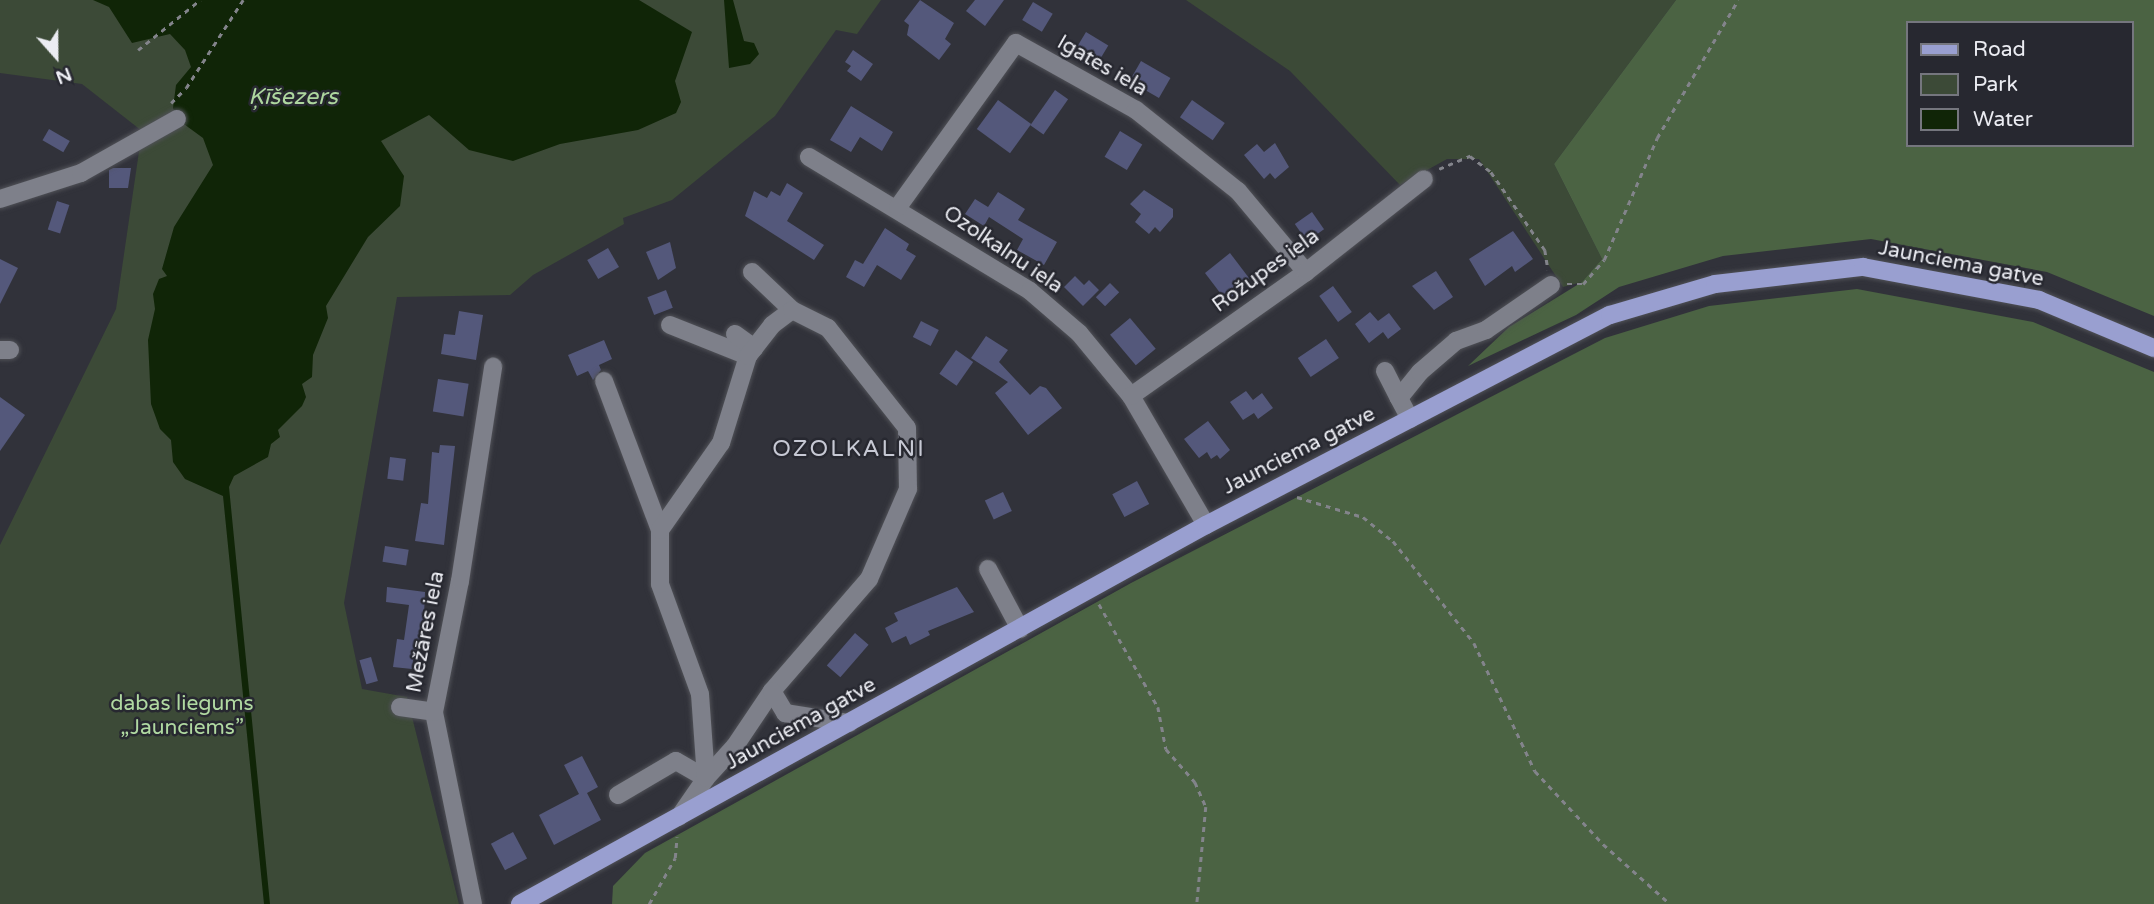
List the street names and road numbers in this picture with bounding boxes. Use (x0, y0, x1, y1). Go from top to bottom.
street label: Igates iela (1052, 30, 1152, 102)
street label: Ozolkalnu iela (938, 201, 1068, 299)
street label: Rožupes iela (1208, 224, 1324, 318)
street label: Jaunciema gatve (1876, 236, 2046, 292)
street label: Jaunciema gatve (1219, 402, 1379, 500)
street label: Mežāres iela (402, 569, 450, 695)
street label: Jaunciema gatve (722, 672, 880, 776)

